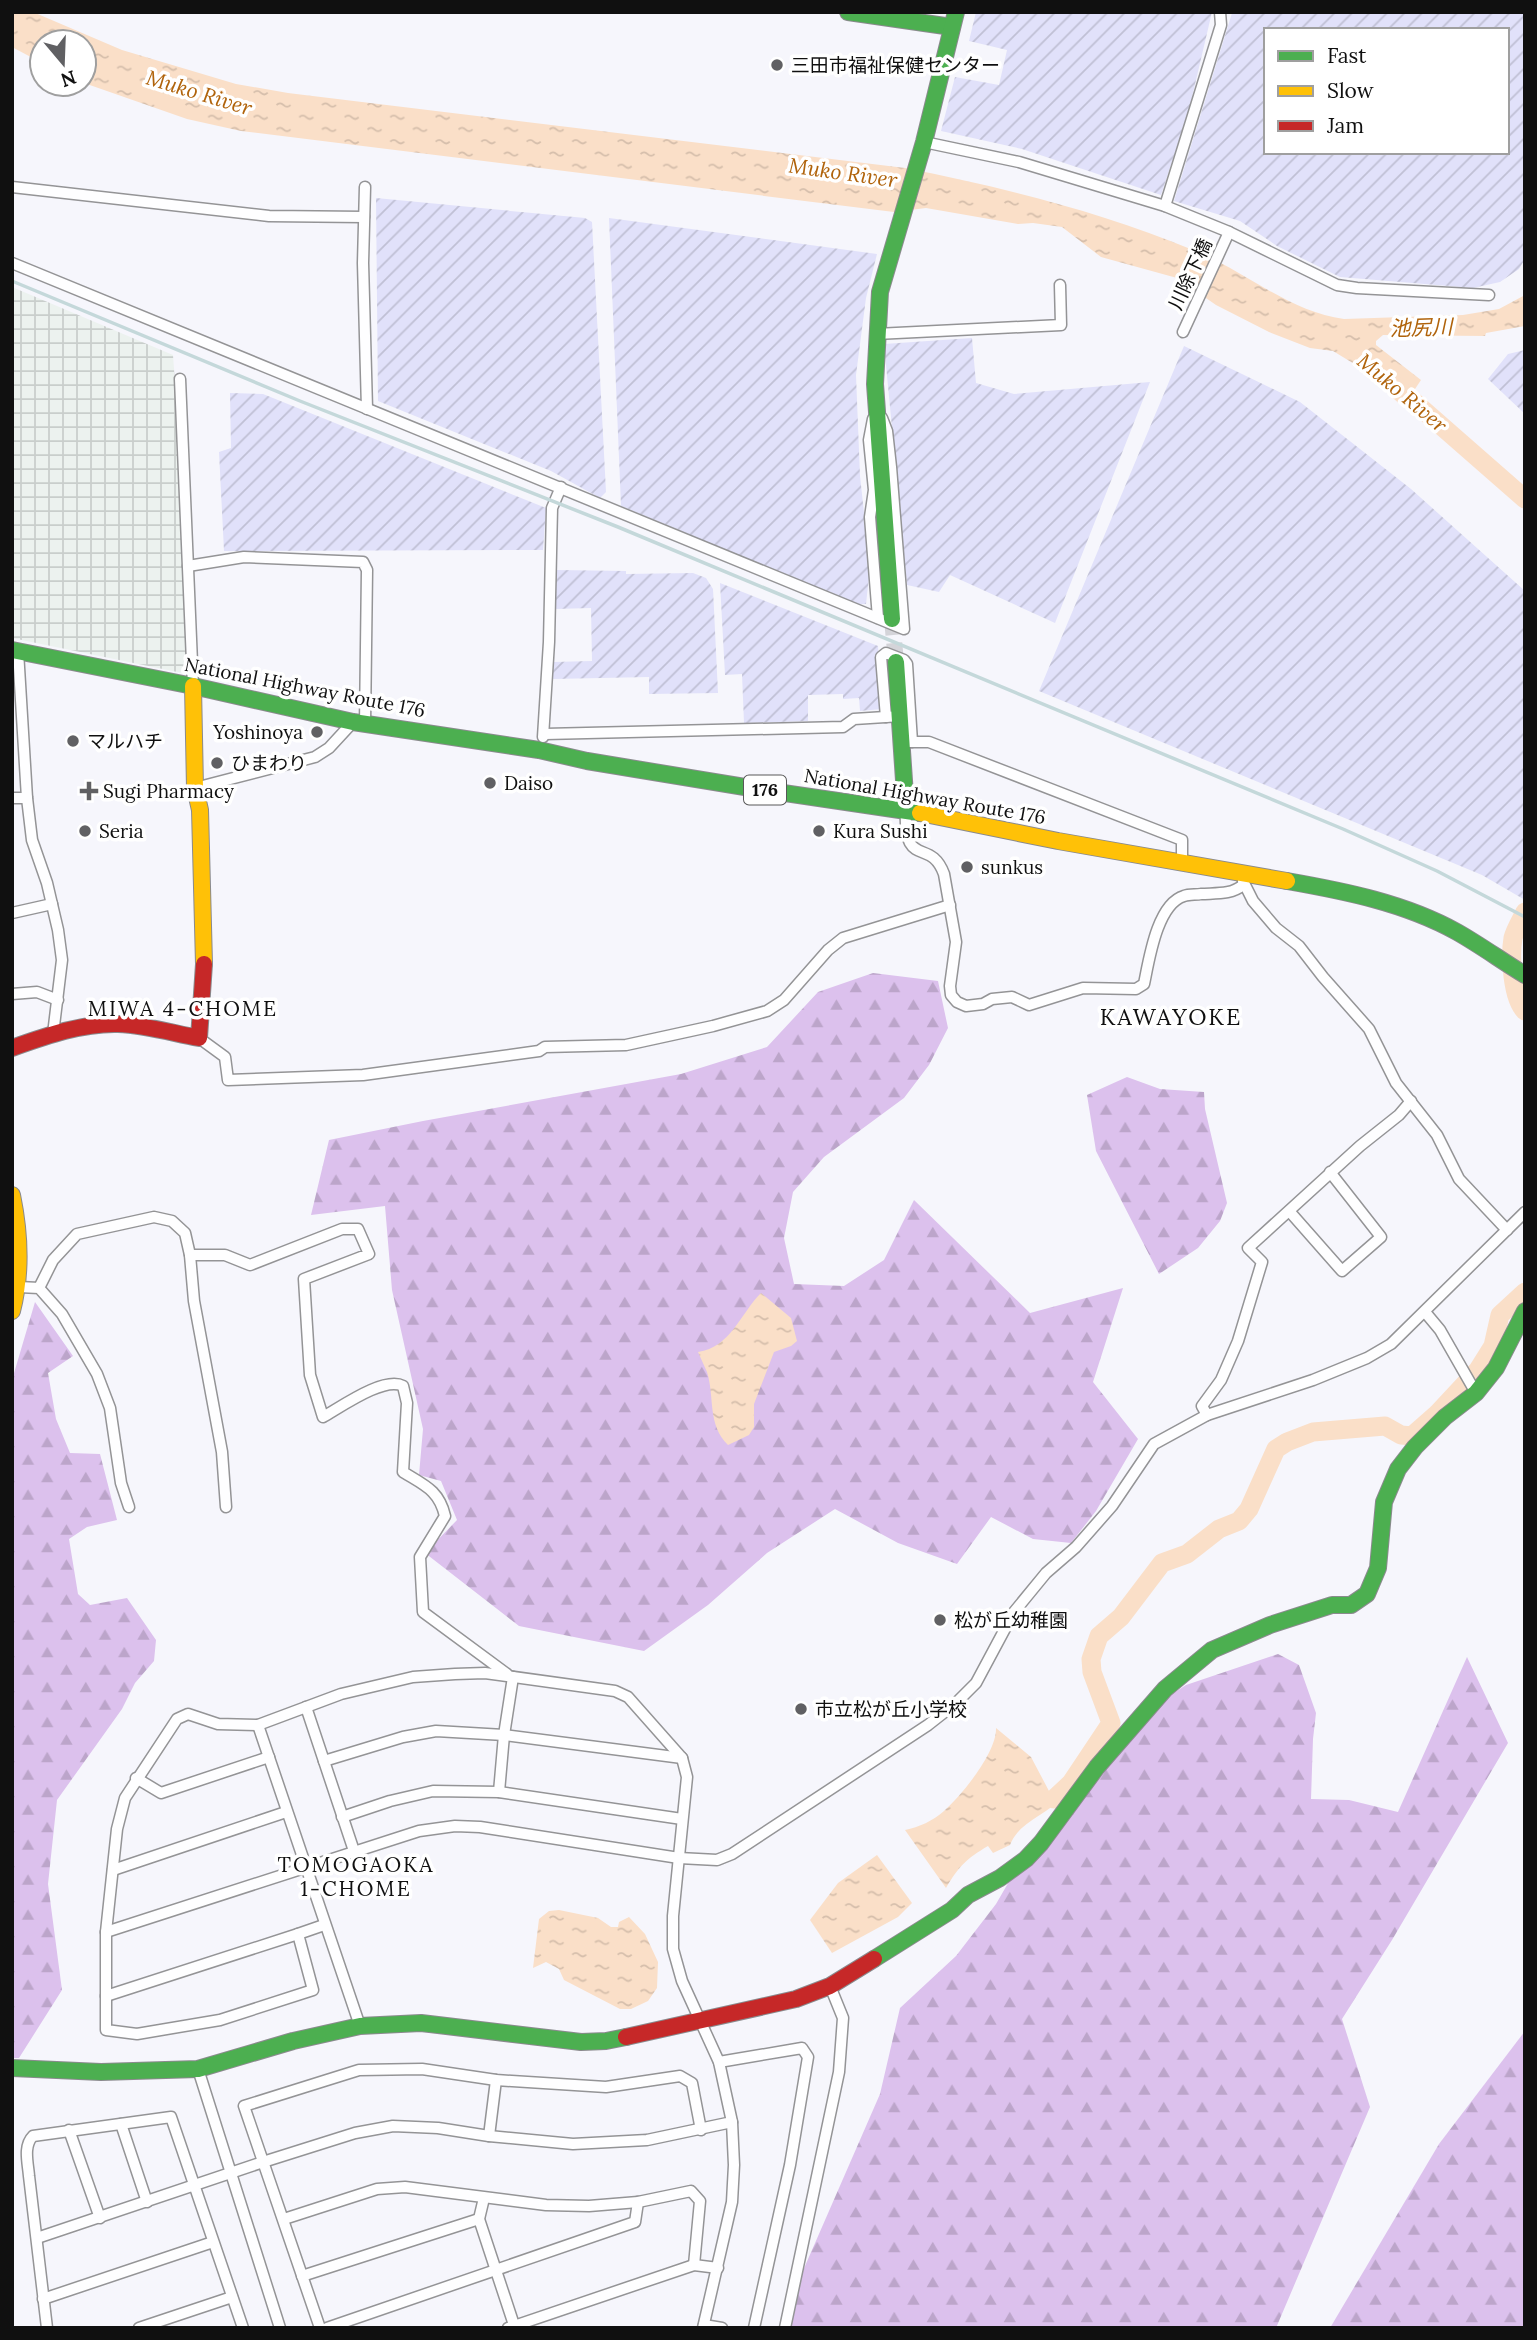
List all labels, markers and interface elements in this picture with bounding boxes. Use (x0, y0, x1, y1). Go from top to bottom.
north arrow (28, 28, 98, 98)
legend (1264, 28, 1509, 154)
text: Fast (1327, 42, 1367, 69)
place label: 三田市福祉保健センター (791, 53, 1000, 77)
marker: 三田市福祉保健センター (769, 57, 785, 73)
water label: Muko River (143, 64, 256, 122)
text: N (57, 65, 79, 93)
text: Slow (1327, 77, 1374, 104)
text: Jam (1326, 112, 1364, 139)
water label: Muko River (787, 152, 900, 194)
street label: 川除下橋 (1163, 234, 1217, 314)
water label: 池尻川 (1389, 313, 1455, 342)
water label: Muko River (1352, 347, 1453, 438)
street label: National Highway Route 176 (183, 652, 427, 722)
place label: Yoshinoya (212, 720, 303, 744)
marker: Yoshinoya (309, 724, 325, 740)
place label: マルハチ (87, 729, 163, 753)
marker: マルハチ (65, 733, 81, 749)
place label: ひまわり (231, 751, 307, 775)
marker: ひまわり (209, 755, 225, 771)
street label: National Highway Route 176 (802, 763, 1048, 829)
place label: Daiso (504, 771, 553, 795)
marker: Daiso (482, 775, 498, 791)
road number: 176 (744, 776, 786, 804)
place label: Sugi Pharmacy (103, 779, 234, 803)
marker: Sugi Pharmacy (81, 783, 97, 799)
place label: Seria (99, 819, 144, 843)
place label: Kura Sushi (833, 819, 928, 843)
marker: Seria (77, 823, 93, 839)
marker: Kura Sushi (811, 823, 827, 839)
place label: sunkus (981, 855, 1043, 879)
marker: sunkus (959, 859, 975, 875)
district label: MIWA 4-CHOME (88, 995, 278, 1022)
district label: KAWAYOKE (1100, 1002, 1242, 1031)
place label: 松が丘幼稚園 (954, 1608, 1068, 1632)
marker: 松が丘幼稚園 (932, 1612, 948, 1628)
place label: 市立松が丘小学校 (815, 1697, 967, 1721)
marker: 市立松が丘小学校 (793, 1701, 809, 1717)
district label: TOMOGAOKA 1-CHOME (278, 1851, 434, 1902)

